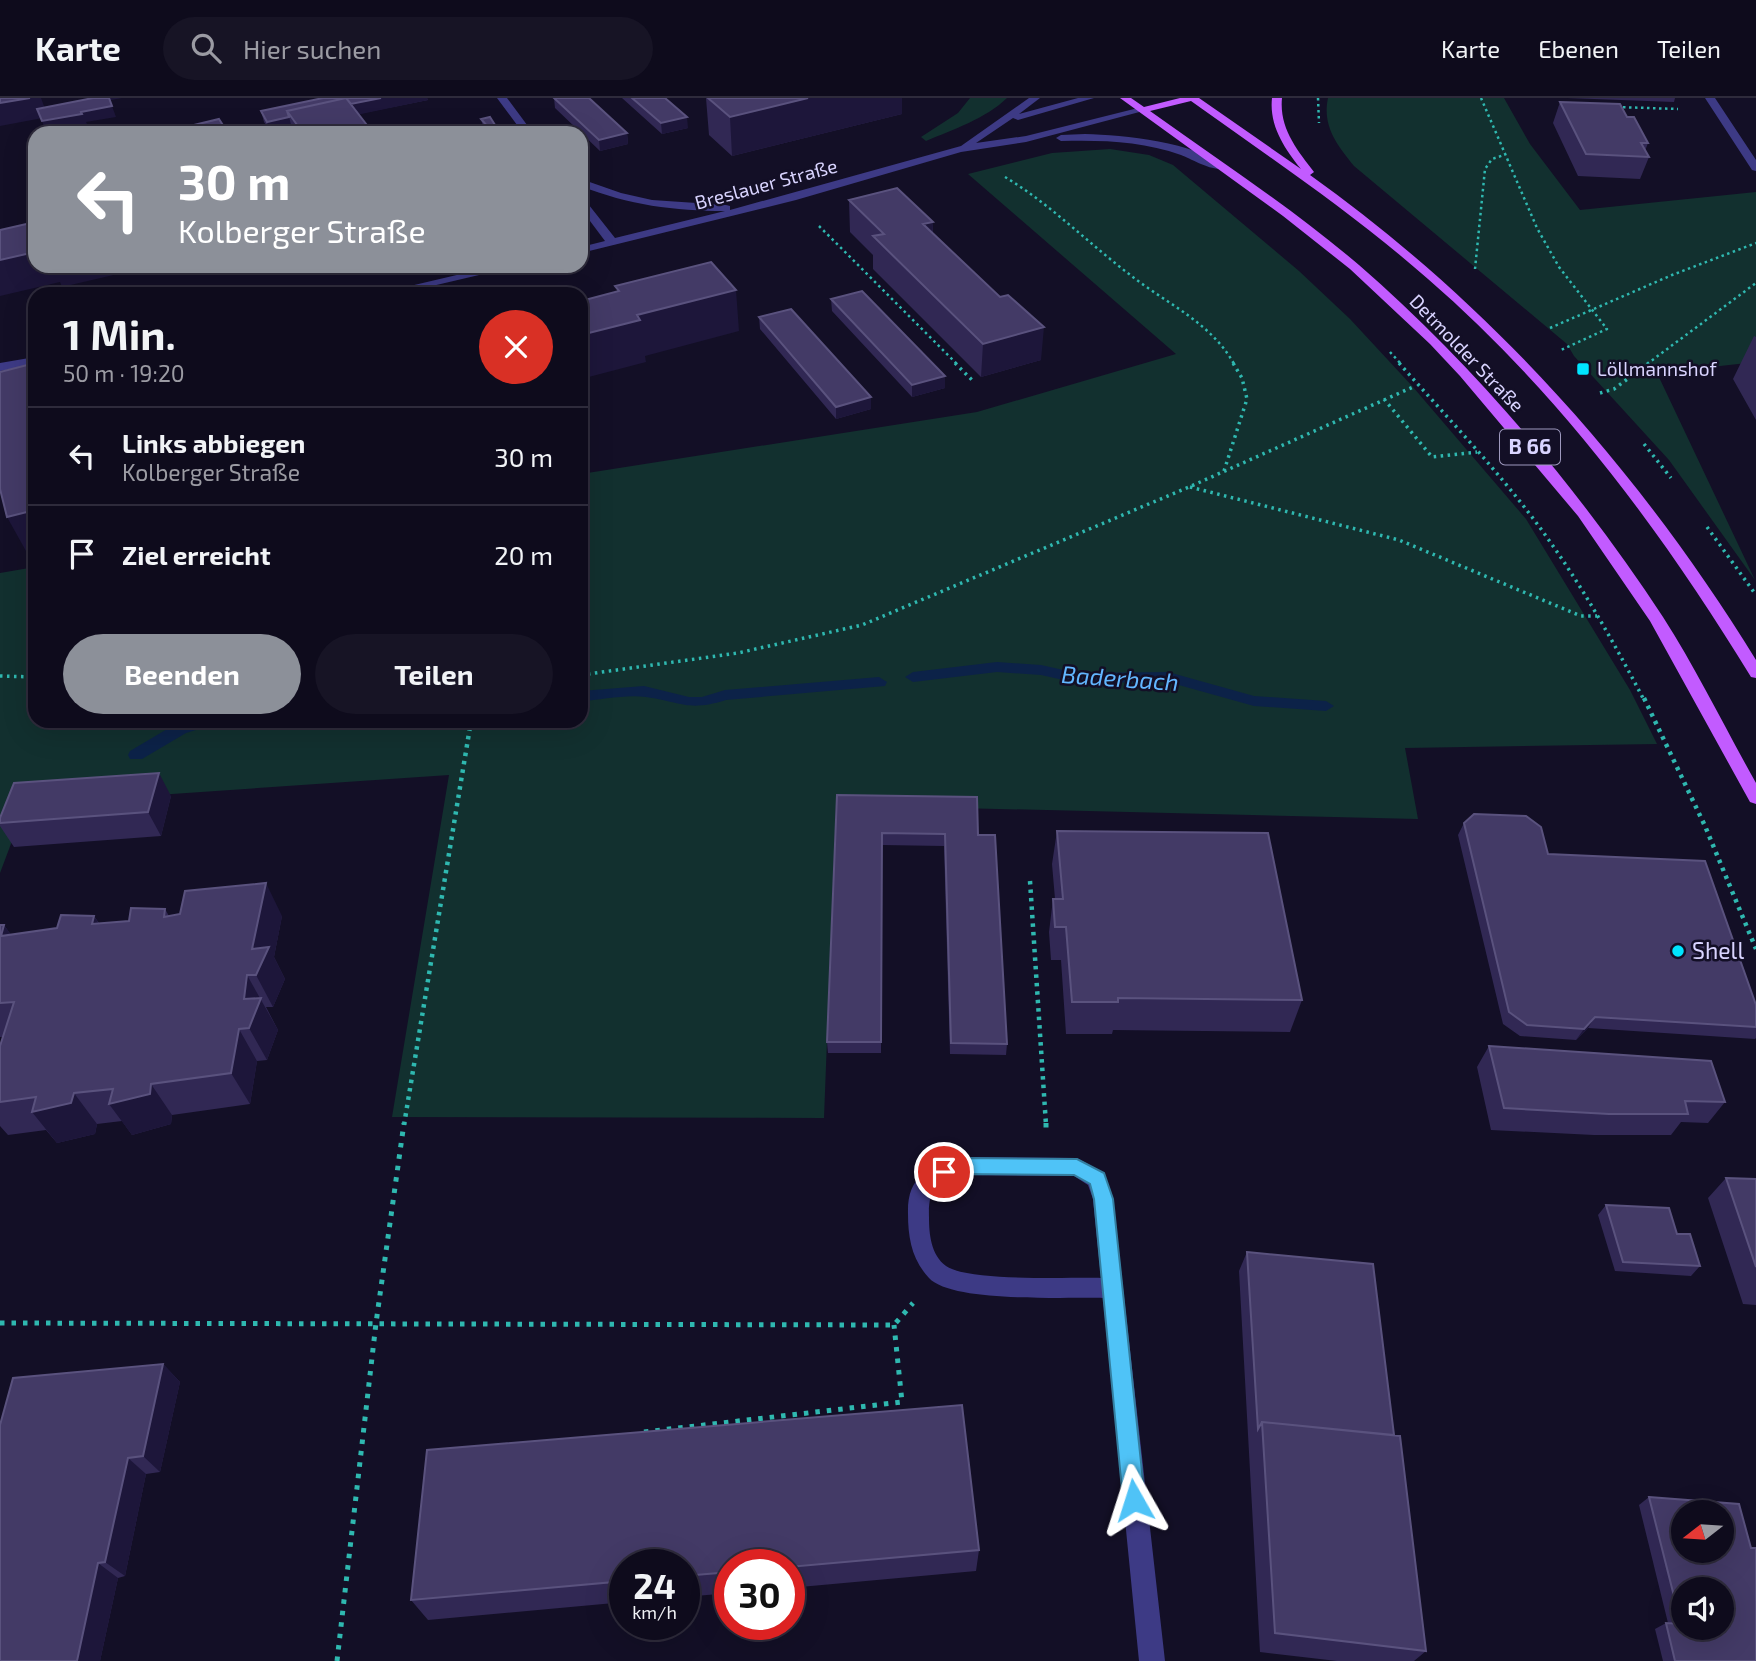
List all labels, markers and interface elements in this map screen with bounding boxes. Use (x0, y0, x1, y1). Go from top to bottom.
search box (163, 17, 653, 80)
text: Karte (35, 28, 121, 68)
icon: search (187, 29, 225, 67)
text: Hier suchen (243, 33, 381, 64)
text: Karte (1441, 34, 1500, 63)
text: Ebenen (1538, 34, 1619, 63)
text: Teilen (1657, 34, 1721, 63)
text: 30 m (178, 151, 290, 210)
street label: Breslauer Straße (692, 153, 840, 214)
icon: left (63, 154, 154, 245)
text: Kolberger Straße (178, 211, 426, 249)
street label: Detmolder Straße (1405, 289, 1529, 416)
text: 1 Min. (63, 308, 176, 358)
button: close (479, 310, 553, 384)
place label: Löllmannshof (1597, 357, 1717, 380)
text: 50 m · 19:20 (63, 359, 185, 387)
marker: Löllmannshof (1575, 361, 1591, 377)
text: Links abbiegen (122, 427, 306, 458)
road number: B 66 (1500, 430, 1560, 464)
icon: left (63, 437, 101, 475)
text: 30 m (494, 441, 553, 472)
text: Kolberger Straße (122, 458, 300, 486)
icon: arrive (63, 535, 101, 573)
text: Ziel erreicht (122, 539, 271, 570)
text: 20 m (494, 539, 553, 570)
button: Beenden (63, 634, 301, 714)
button: Teilen (315, 634, 553, 714)
water label: Baderbach (1060, 659, 1180, 696)
place label: Shell (1692, 936, 1744, 964)
marker: Shell (1670, 943, 1686, 959)
pin (914, 1142, 974, 1202)
icon: arrive (925, 1153, 963, 1191)
position arrow (1097, 1463, 1171, 1537)
north arrow (1671, 1500, 1734, 1563)
map controls (1671, 1500, 1734, 1640)
speed limit sign: 30 (714, 1549, 805, 1640)
text: 24 (633, 1564, 676, 1606)
button: sound (1671, 1577, 1734, 1640)
text: km/h (632, 1601, 677, 1623)

